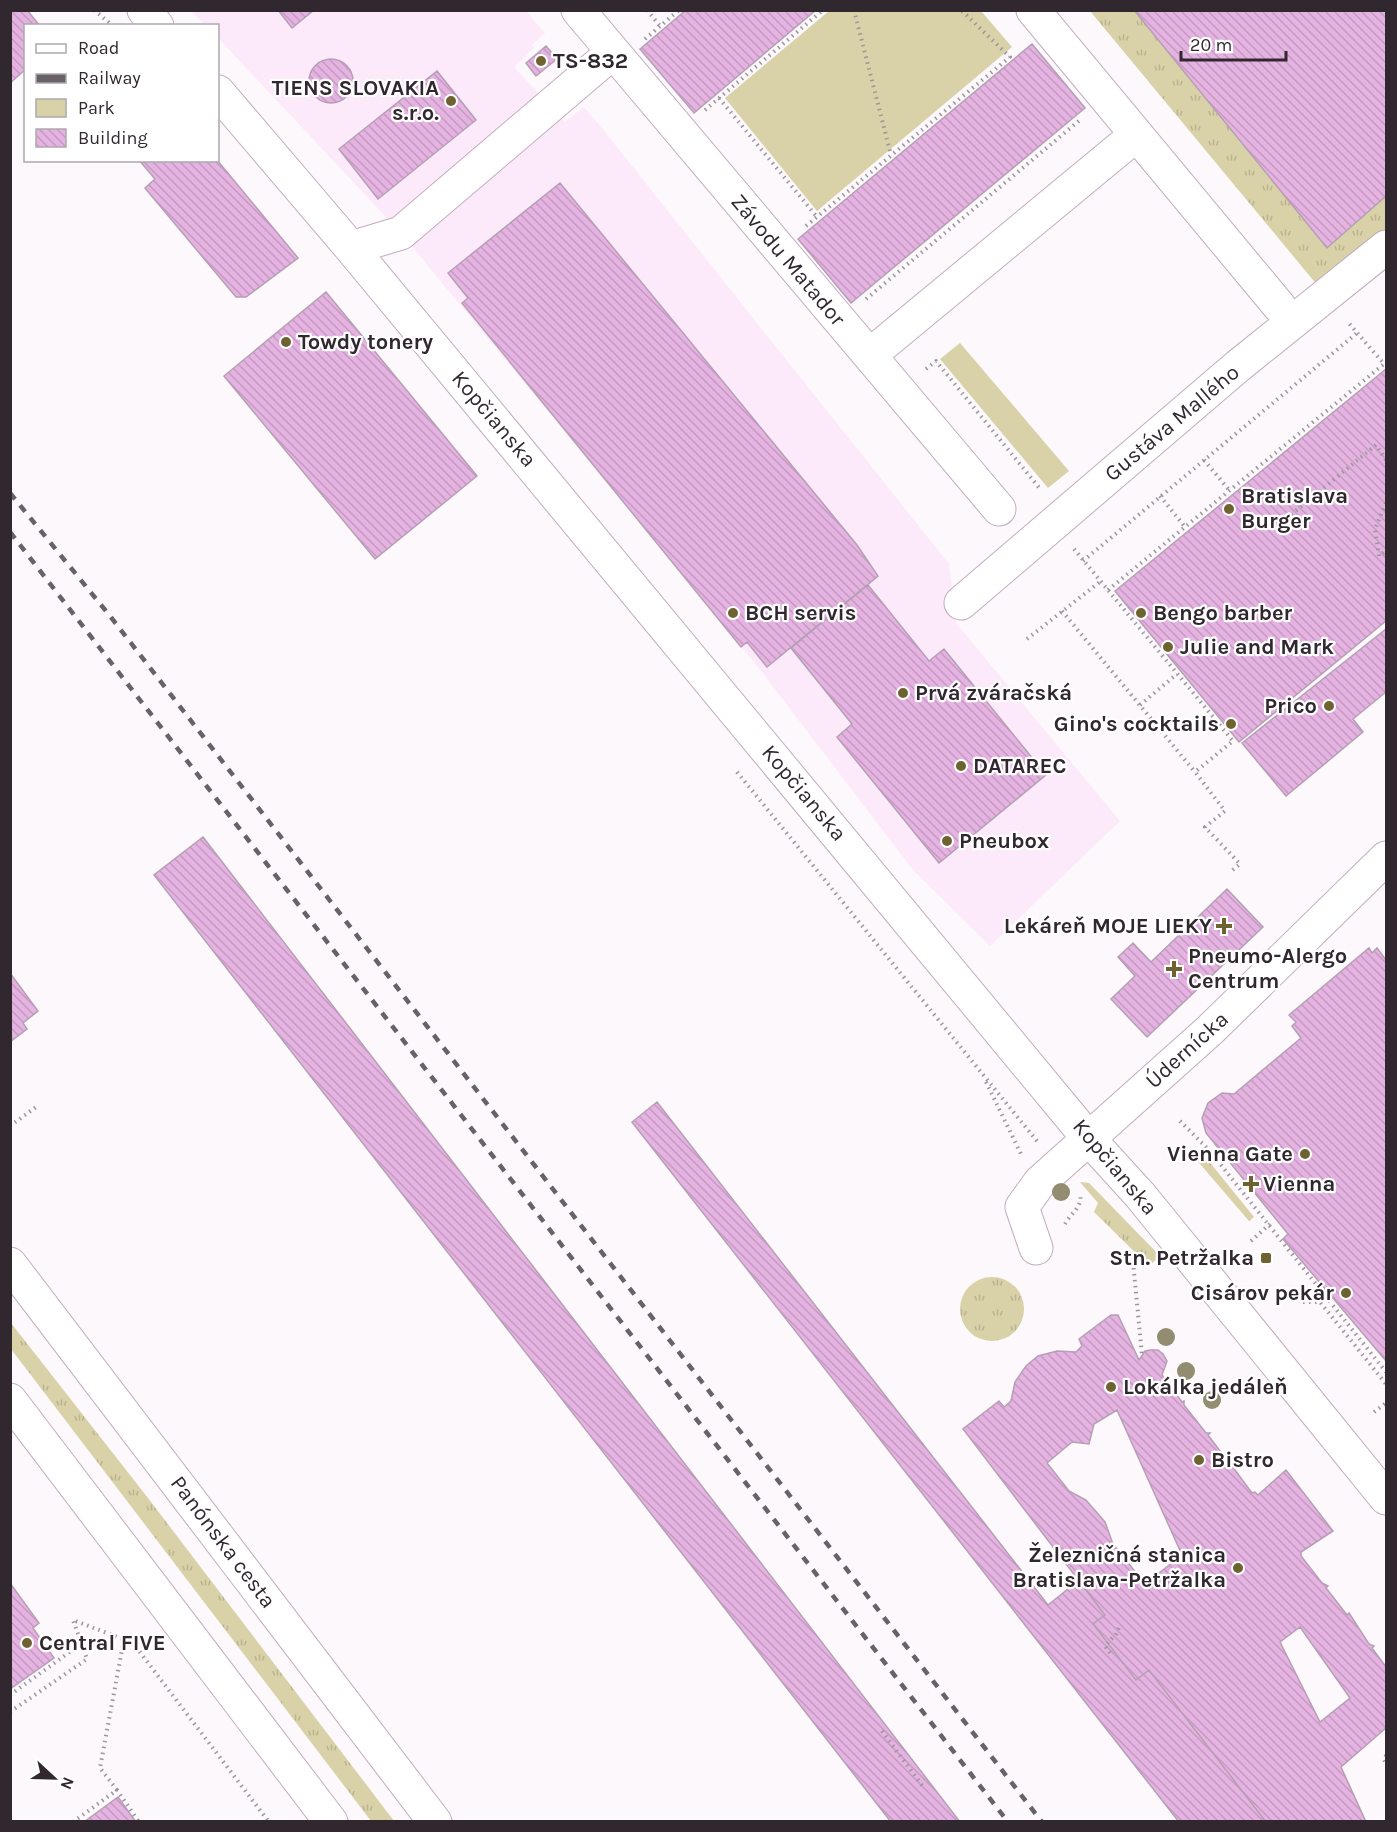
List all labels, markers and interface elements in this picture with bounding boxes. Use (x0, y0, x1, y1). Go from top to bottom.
legend (24, 24, 219, 162)
scale bar (1181, 24, 1286, 62)
text: 20 m (1190, 34, 1232, 56)
text: Road (78, 37, 119, 59)
place label: TS-832 (553, 48, 628, 74)
marker: TS-832 (534, 54, 548, 68)
text: Railway (78, 67, 141, 89)
place label: TIENS SLOVAKIA s.r.o. (272, 75, 439, 126)
marker: TIENS SLOVAKIA s.r.o. (444, 94, 458, 108)
text: Park (78, 97, 115, 119)
text: Building (78, 127, 148, 149)
street label: Závodu Matador (725, 189, 851, 331)
place label: Towdy tonery (298, 329, 433, 355)
marker: Towdy tonery (279, 335, 293, 349)
street label: Gustáva Mallého (1099, 359, 1245, 487)
street label: Kopčianska (446, 366, 542, 472)
place label: Bratislava Burger (1241, 483, 1348, 534)
marker: Bratislava Burger (1222, 502, 1236, 516)
place label: BCH servis (745, 600, 856, 626)
place label: Bengo barber (1153, 600, 1293, 626)
marker: BCH servis (726, 606, 740, 620)
marker: Bengo barber (1134, 606, 1148, 620)
place label: Julie and Mark (1180, 634, 1334, 660)
marker: Julie and Mark (1161, 640, 1175, 654)
place label: Prvá zváračská (915, 680, 1072, 706)
marker: Prvá zváračská (896, 686, 910, 700)
place label: Prico (1264, 693, 1317, 719)
marker: Prico (1322, 699, 1336, 713)
place label: Gino's cocktails (1054, 711, 1219, 737)
marker: Gino's cocktails (1224, 717, 1238, 731)
street label: Kopčianska (756, 740, 852, 846)
place label: DATAREC (973, 753, 1066, 779)
marker: DATAREC (954, 759, 968, 773)
place label: Pneubox (959, 828, 1049, 854)
marker: Pneubox (940, 834, 954, 848)
place label: Lekáreň MOJE LIEKY (1004, 913, 1212, 939)
marker: Lekáreň MOJE LIEKY (1217, 919, 1231, 933)
place label: Pneumo-Alergo Centrum (1188, 943, 1347, 994)
marker: Pneumo-Alergo Centrum (1165, 960, 1183, 978)
street label: Údernícka (1140, 1005, 1234, 1094)
street label: Kopčianska (1067, 1114, 1163, 1220)
place label: Vienna Gate (1167, 1141, 1293, 1167)
marker: Vienna Gate (1298, 1147, 1312, 1161)
place label: Vienna (1263, 1171, 1335, 1197)
marker: Vienna (1244, 1177, 1258, 1191)
place label: Stn. Petržalka (1109, 1245, 1254, 1271)
marker: Stn. Petržalka (1259, 1251, 1273, 1265)
place label: Cisárov pekár (1191, 1280, 1334, 1306)
marker: Cisárov pekár (1339, 1286, 1353, 1300)
place label: Lokálka jedáleň (1123, 1374, 1288, 1400)
marker: Lokálka jedáleň (1104, 1380, 1118, 1394)
place label: Bistro (1211, 1447, 1274, 1473)
marker: Bistro (1192, 1453, 1206, 1467)
street label: Panónska cesta (165, 1471, 281, 1613)
place label: Železničná stanica Bratislava-Petržalka (1013, 1541, 1226, 1593)
marker: Železničná stanica Bratislava-Petržalka (1231, 1561, 1245, 1575)
place label: Central FIVE (39, 1630, 166, 1656)
marker: Central FIVE (20, 1636, 34, 1650)
north arrow (24, 1748, 84, 1808)
text: N (56, 1775, 78, 1792)

